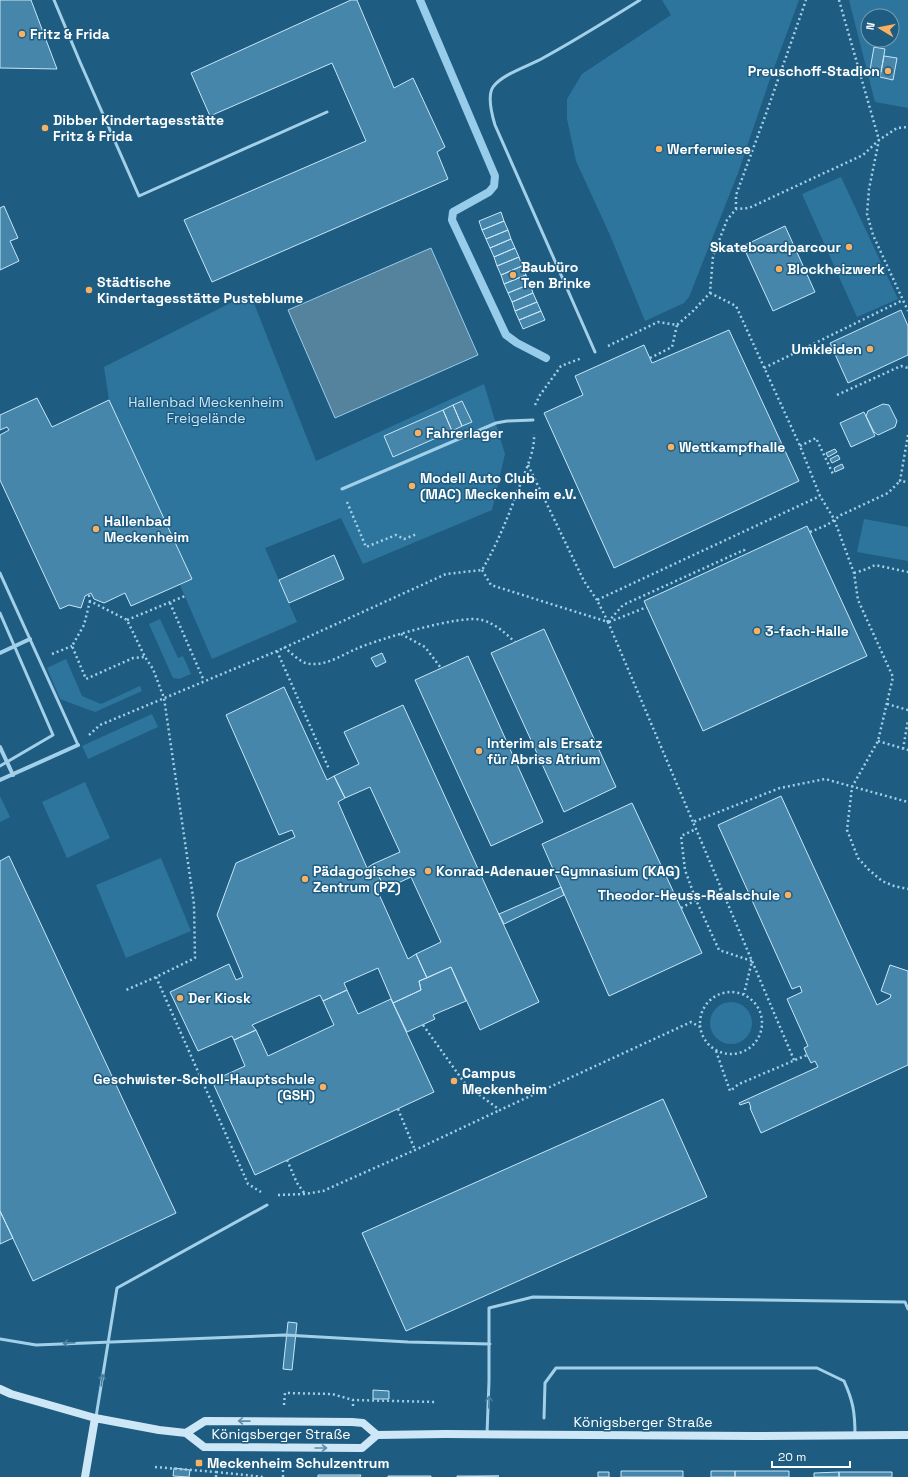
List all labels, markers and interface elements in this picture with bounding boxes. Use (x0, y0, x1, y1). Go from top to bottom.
north arrow (860, 8, 900, 48)
text: N (863, 21, 878, 31)
place label: Fritz & Frida (30, 25, 110, 43)
marker: Fritz & Frida (17, 29, 27, 39)
place label: Preuschoff-Stadion (748, 62, 880, 80)
marker: Preuschoff-Stadion (883, 66, 893, 76)
place label: Dibber Kindertagesstätte Fritz & Frida (53, 111, 224, 145)
marker: Dibber Kindertagesstätte Fritz & Frida (40, 123, 50, 133)
place label: Werferwiese (667, 140, 751, 158)
marker: Werferwiese (654, 144, 664, 154)
place label: Skateboardparcour (710, 238, 841, 256)
marker: Skateboardparcour (844, 242, 854, 252)
place label: Baubüro Ten Brinke (521, 258, 591, 292)
place label: Blockheizwerk (787, 260, 885, 278)
marker: Blockheizwerk (774, 264, 784, 274)
marker: Baubüro Ten Brinke (508, 270, 518, 280)
place label: Städtische Kindertagesstätte Pusteblume (97, 273, 303, 307)
marker: Städtische Kindertagesstätte Pusteblume (84, 285, 94, 295)
place label: Umkleiden (792, 340, 862, 358)
marker: Umkleiden (865, 344, 875, 354)
park label: Hallenbad Meckenheim Freigelände (128, 393, 284, 427)
place label: Fahrerlager (426, 424, 504, 442)
marker: Fahrerlager (413, 428, 423, 438)
place label: Wettkampfhalle (679, 438, 785, 456)
marker: Wettkampfhalle (666, 442, 676, 452)
place label: Modell Auto Club (MAC) Meckenheim e.V. (420, 469, 577, 503)
marker: Modell Auto Club (MAC) Meckenheim e.V. (407, 481, 417, 491)
place label: Hallenbad Meckenheim (104, 512, 189, 546)
marker: Hallenbad Meckenheim (91, 524, 101, 534)
place label: 3-fach-Halle (765, 622, 849, 640)
marker: 3-fach-Halle (752, 626, 762, 636)
place label: Interim als Ersatz für Abriss Atrium (487, 734, 602, 768)
marker: Interim als Ersatz für Abriss Atrium (474, 746, 484, 756)
place label: Pädagogisches Zentrum (PZ) (313, 862, 416, 896)
place label: Konrad-Adenauer-Gymnasium (KAG) (436, 862, 680, 880)
marker: Konrad-Adenauer-Gymnasium (KAG) (423, 866, 433, 876)
marker: Pädagogisches Zentrum (PZ) (300, 874, 310, 884)
place label: Theodor-Heuss-Realschule (598, 886, 780, 904)
marker: Theodor-Heuss-Realschule (783, 890, 793, 900)
place label: Der Kiosk (188, 989, 251, 1007)
marker: Der Kiosk (175, 993, 185, 1003)
place label: Campus Meckenheim (462, 1064, 547, 1098)
place label: Geschwister-Scholl-Hauptschule (GSH) (93, 1070, 315, 1104)
marker: Campus Meckenheim (449, 1076, 459, 1086)
marker: Geschwister-Scholl-Hauptschule (GSH) (318, 1082, 328, 1092)
one-way arrow (63, 1340, 76, 1347)
one-way arrow (98, 1374, 106, 1387)
one-way arrow (485, 1396, 492, 1409)
street label: Königsberger Straße (574, 1413, 712, 1431)
one-way arrow (238, 1417, 251, 1425)
street label: Königsberger Straße (212, 1425, 350, 1443)
scale bar (772, 1443, 850, 1469)
one-way arrow (314, 1444, 327, 1452)
text: 20 m (778, 1449, 806, 1465)
place label: Meckenheim Schulzentrum (207, 1454, 389, 1472)
marker: Meckenheim Schulzentrum (194, 1458, 204, 1468)

